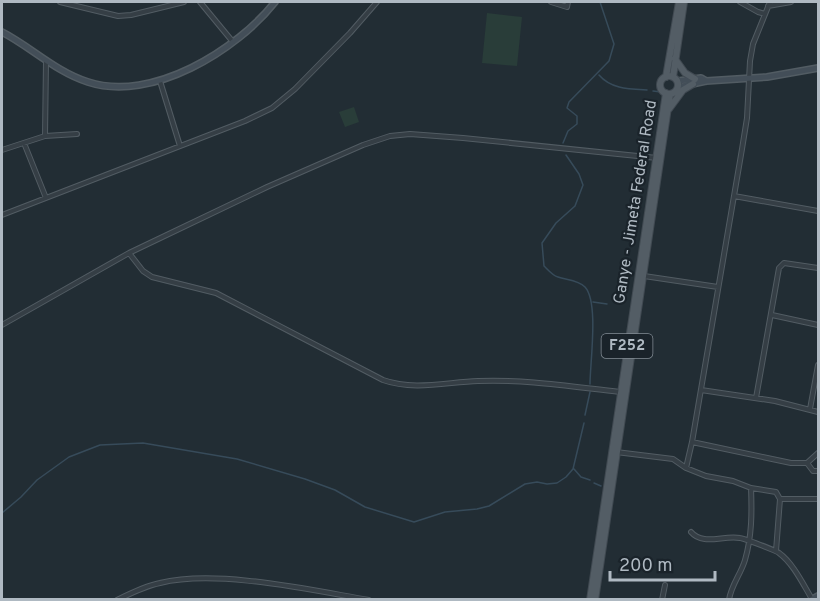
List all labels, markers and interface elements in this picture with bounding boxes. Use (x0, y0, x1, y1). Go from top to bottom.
street label: Ganye - Jimeta Federal Road (610, 99, 662, 305)
road number: F252 (602, 334, 652, 358)
scale bar (610, 544, 715, 582)
text: 200 m (619, 555, 672, 578)

